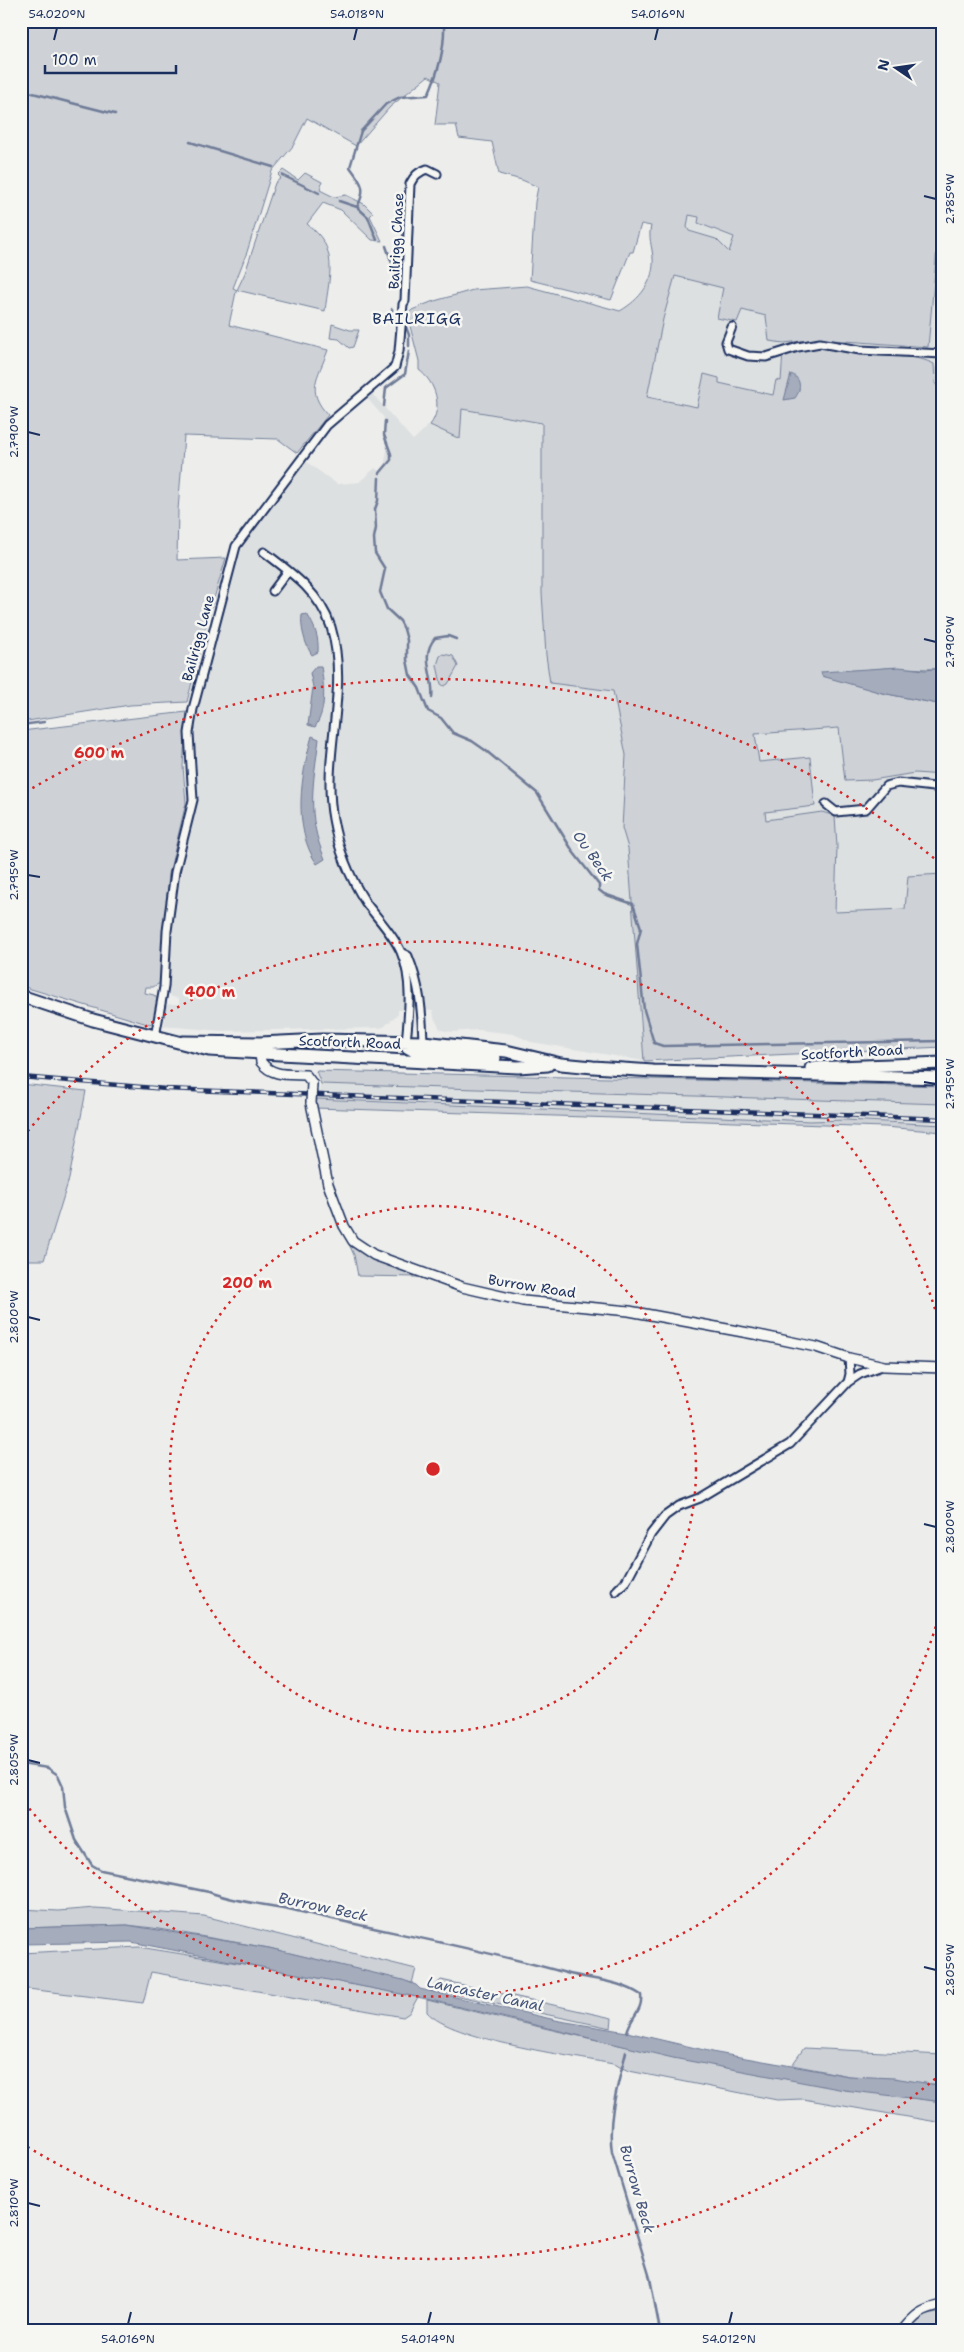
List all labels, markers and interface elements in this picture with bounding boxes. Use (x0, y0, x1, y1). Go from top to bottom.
text: 54.020°N (28, 6, 86, 22)
text: 54.018°N (330, 6, 384, 22)
text: 54.016°N (631, 6, 685, 22)
scale bar (45, 42, 176, 74)
north arrow (872, 42, 922, 92)
text: 100 m (52, 50, 97, 70)
text: N (873, 58, 893, 73)
text: 2.785°W (942, 173, 958, 225)
street label: Bailrigg Chase (384, 192, 408, 290)
district label: BAILRIGG (372, 308, 462, 329)
text: 2.790°W (6, 406, 22, 458)
street label: Bailrigg Lane (178, 593, 218, 683)
text: 2.790°W (942, 616, 958, 668)
text: 600 m (74, 743, 124, 763)
water label: Ou Beck (568, 827, 618, 886)
text: 2.795°W (6, 849, 22, 901)
text: 400 m (185, 982, 235, 1002)
street label: Scotforth Road (299, 1031, 402, 1053)
street label: Scotforth Road (800, 1040, 904, 1064)
text: 2.795°W (942, 1058, 958, 1110)
street label: Burrow Road (487, 1270, 577, 1302)
text: 200 m (222, 1273, 272, 1293)
text: 2.800°W (6, 1290, 22, 1344)
centre of rings (424, 1460, 442, 1478)
text: 2.800°W (942, 1500, 958, 1554)
text: 2.805°W (6, 1734, 22, 1786)
water label: Burrow Beck (276, 1888, 370, 1926)
text: 2.805°W (942, 1944, 958, 1996)
water label: Lancaster Canal (425, 1972, 545, 2016)
water label: Burrow Beck (615, 2142, 659, 2236)
text: 2.810°W (6, 2178, 22, 2228)
text: 54.016°N (101, 2331, 155, 2347)
text: 54.014°N (401, 2331, 455, 2347)
text: 54.012°N (702, 2331, 756, 2347)

